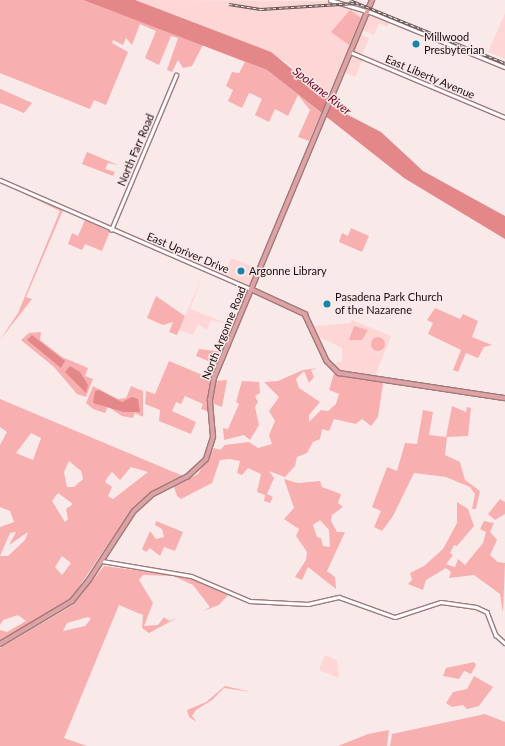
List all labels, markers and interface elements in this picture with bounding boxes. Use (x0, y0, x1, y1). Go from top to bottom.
place label: Millwood Presbyterian (424, 31, 485, 57)
marker: Millwood Presbyterian (411, 39, 421, 49)
street label: East Liberty Avenue (383, 52, 477, 102)
water label: Spokane River (290, 64, 354, 118)
street label: North Farr Road (115, 112, 157, 188)
street label: East Upriver Drive (145, 230, 231, 276)
place label: Argonne Library (249, 264, 327, 278)
marker: Argonne Library (236, 266, 246, 276)
street label: North Argonne Road (199, 284, 249, 382)
place label: Pasadena Park Church of the Nazarene (335, 291, 443, 317)
marker: Pasadena Park Church of the Nazarene (322, 299, 332, 309)

